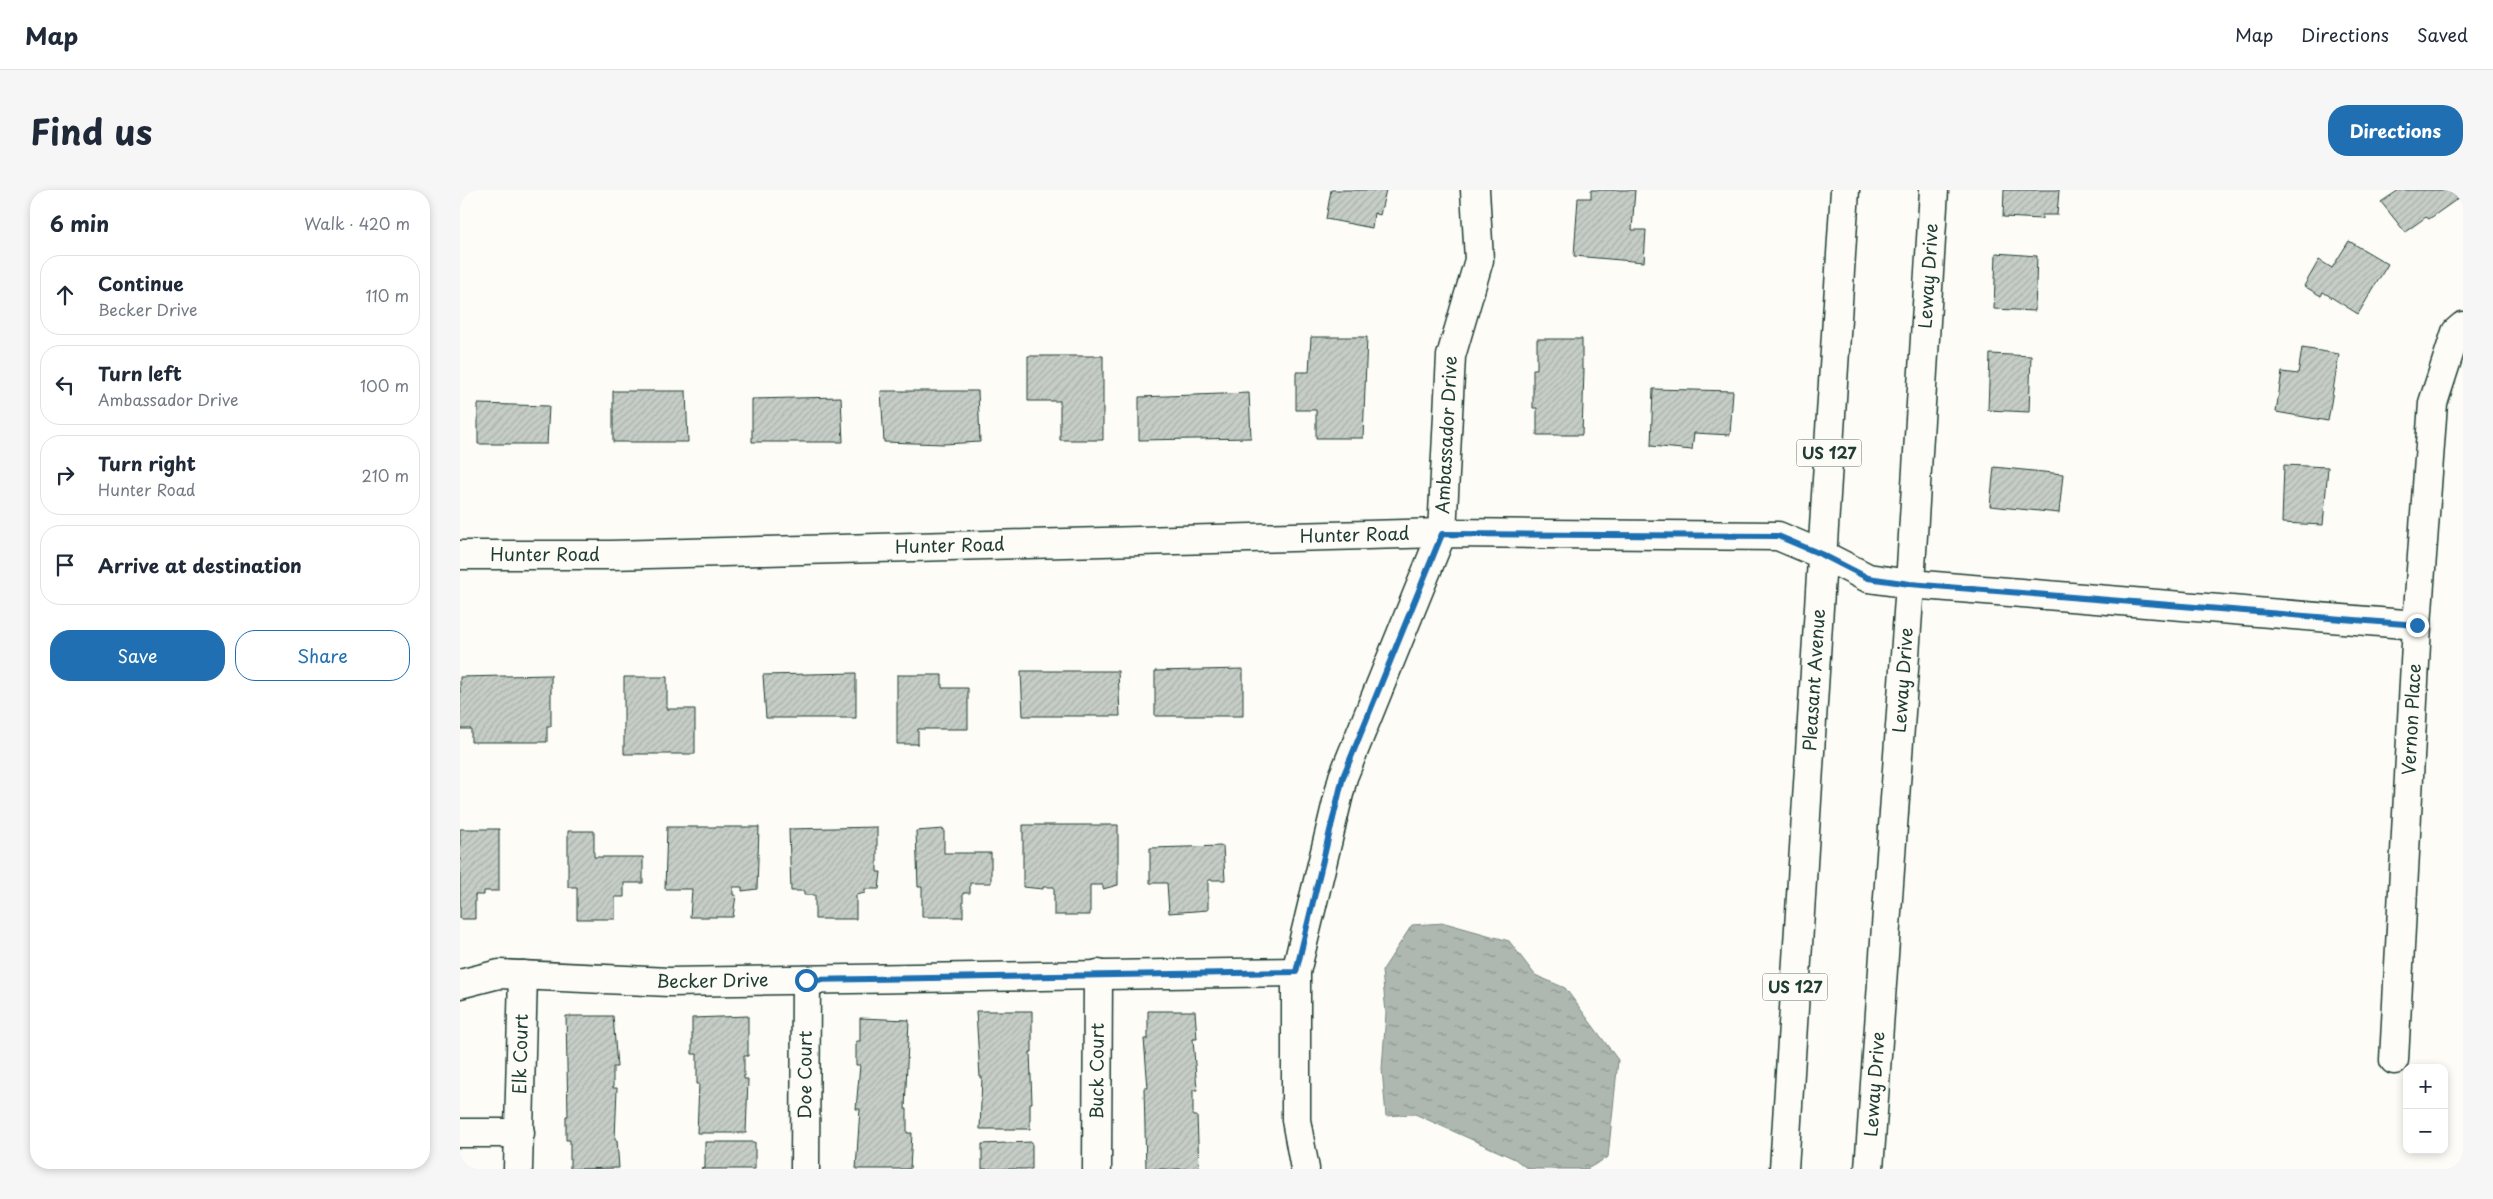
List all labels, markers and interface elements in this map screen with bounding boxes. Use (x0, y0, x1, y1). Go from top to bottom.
text: Map (25, 17, 78, 53)
text: Map (2235, 21, 2273, 48)
text: Directions (2301, 21, 2389, 48)
text: Saved (2417, 21, 2468, 48)
text: Find us (30, 104, 152, 157)
button: Directions (2328, 105, 2463, 156)
text: 6 min (50, 207, 109, 239)
text: Walk · 420 m (304, 211, 410, 235)
street label: Leway Drive (1911, 222, 1944, 329)
text: Continue (98, 269, 184, 297)
icon: ahead (51, 281, 79, 309)
text: 110 m (366, 283, 409, 307)
text: Becker Drive (98, 297, 198, 321)
street label: Ambassador Drive (1428, 355, 1463, 514)
text: Turn left (98, 359, 182, 387)
icon: left (51, 371, 79, 399)
text: 100 m (360, 373, 409, 397)
text: Ambassador Drive (98, 387, 239, 411)
road number: US 127 (1796, 440, 1862, 466)
text: Turn right (98, 449, 196, 477)
icon: right (51, 461, 79, 489)
text: 210 m (361, 463, 409, 487)
text: Hunter Road (98, 477, 195, 501)
street label: Hunter Road (1300, 519, 1410, 549)
street label: Hunter Road (895, 530, 1005, 559)
street label: Hunter Road (490, 540, 600, 567)
icon: arrive (51, 551, 79, 579)
text: Arrive at destination (98, 551, 302, 579)
street label: Pleasant Avenue (1795, 608, 1831, 752)
route end (2406, 614, 2429, 637)
street label: Leway Drive (1885, 627, 1919, 734)
button: Save (50, 630, 225, 681)
button: Share (235, 630, 410, 681)
street label: Vernon Place (2394, 663, 2427, 776)
street label: Becker Drive (656, 965, 769, 994)
route start (795, 969, 818, 992)
road number: US 127 (1762, 974, 1828, 1000)
street label: Elk Court (505, 1013, 534, 1095)
street label: Buck Court (1082, 1023, 1110, 1119)
street label: Doe Court (790, 1030, 818, 1119)
street label: Leway Drive (1856, 1031, 1891, 1138)
map controls (2403, 1064, 2448, 1154)
button: + (2403, 1064, 2448, 1109)
button: − (2403, 1109, 2448, 1154)

